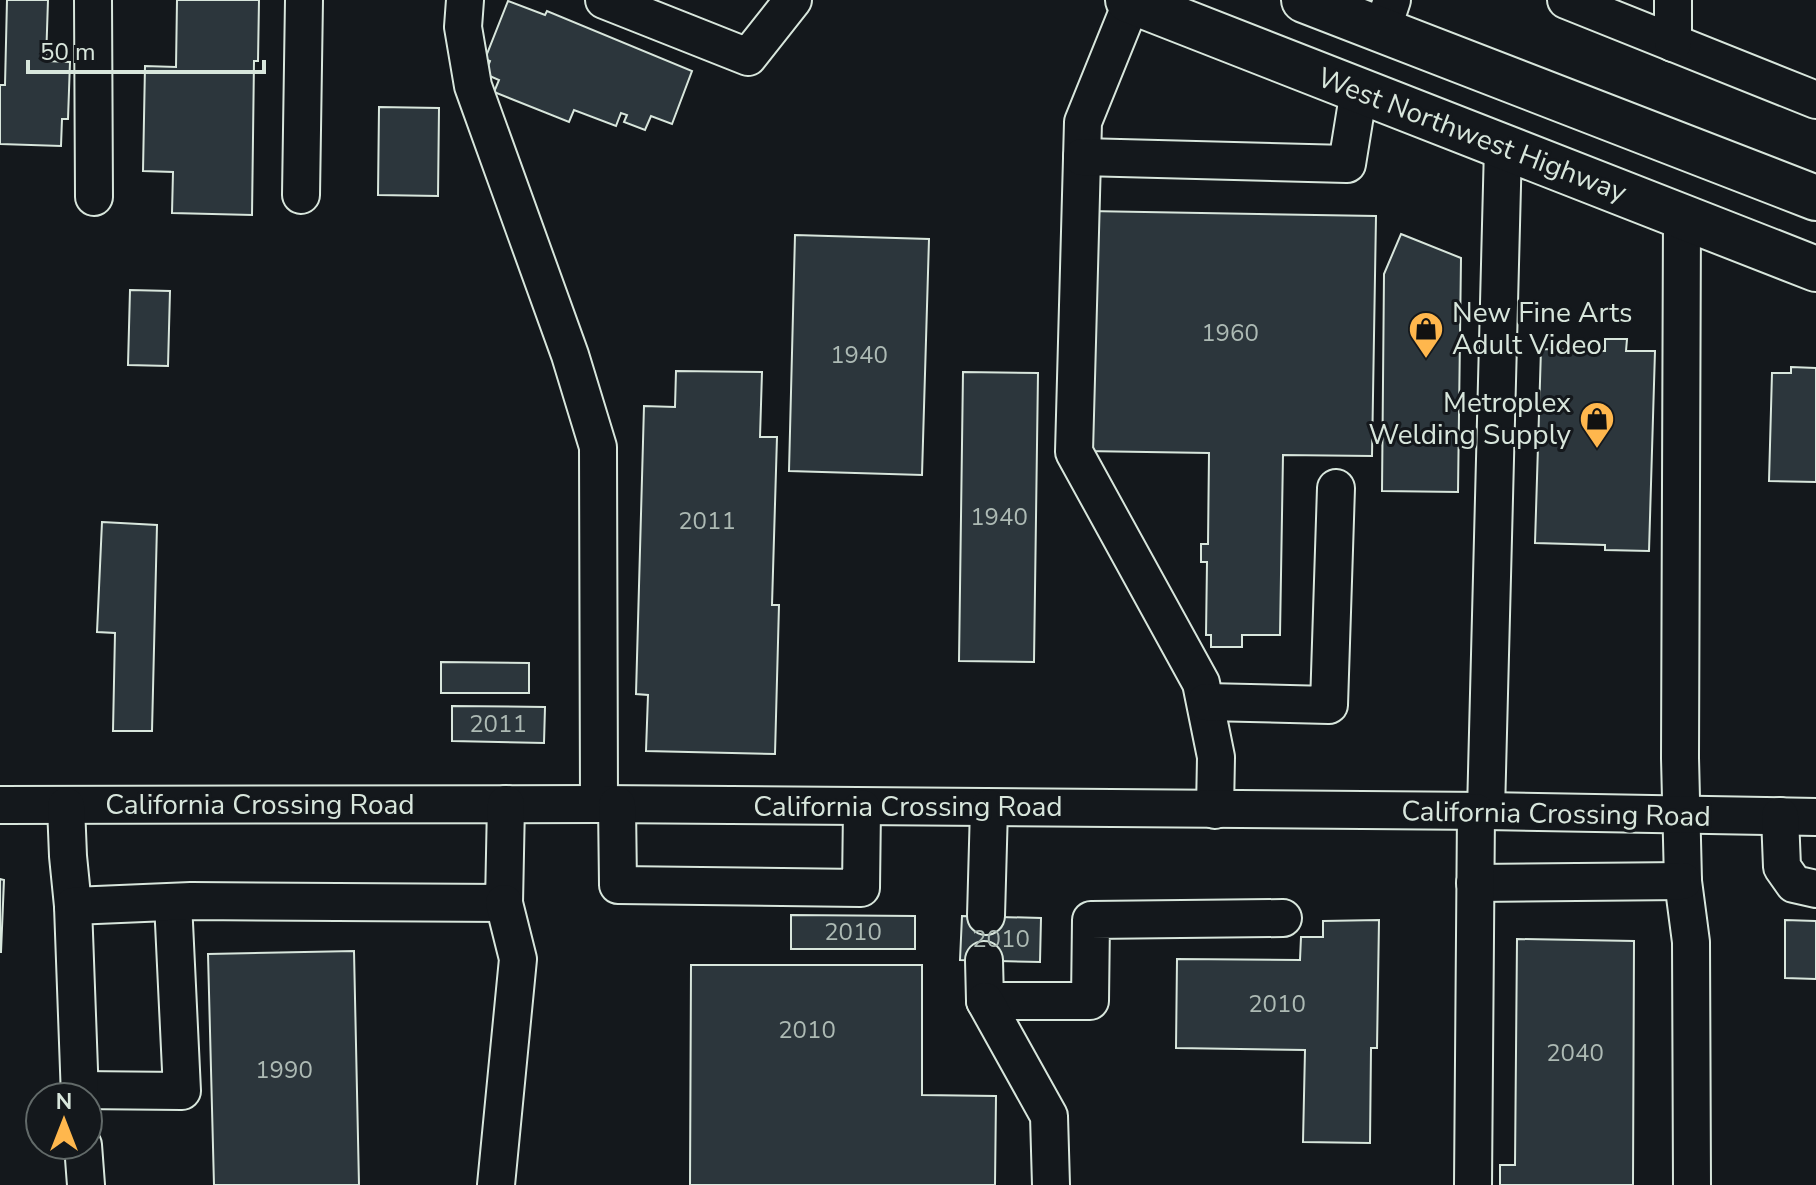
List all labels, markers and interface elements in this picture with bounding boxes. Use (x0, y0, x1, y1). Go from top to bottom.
scale bar (28, 24, 264, 74)
text: 50 m (40, 36, 96, 68)
street label: West Northwest Highway (1312, 59, 1632, 212)
place label: New Fine Arts Adult Video (1452, 294, 1632, 364)
shop icon: New Fine Arts Adult Video (1407, 310, 1445, 360)
house number: 1960 (1201, 317, 1259, 349)
house number: 1940 (830, 339, 888, 371)
place label: Metroplex Welding Supply (1369, 384, 1572, 454)
shop icon: Metroplex Welding Supply (1578, 400, 1616, 450)
house number: 1940 (970, 501, 1028, 533)
house number: 2011 (678, 505, 736, 537)
house number: 2011 (469, 708, 527, 740)
street label: California Crossing Road (105, 786, 415, 824)
street label: California Crossing Road (753, 788, 1063, 826)
street label: California Crossing Road (1401, 792, 1711, 836)
house number: 2010 (824, 916, 882, 948)
house number: 2010 (972, 923, 1030, 955)
house number: 2010 (1248, 988, 1306, 1020)
house number: 2010 (778, 1014, 836, 1046)
house number: 2040 (1546, 1037, 1604, 1069)
house number: 1990 (255, 1054, 313, 1086)
north arrow (24, 1081, 104, 1161)
text: N (56, 1087, 72, 1117)

